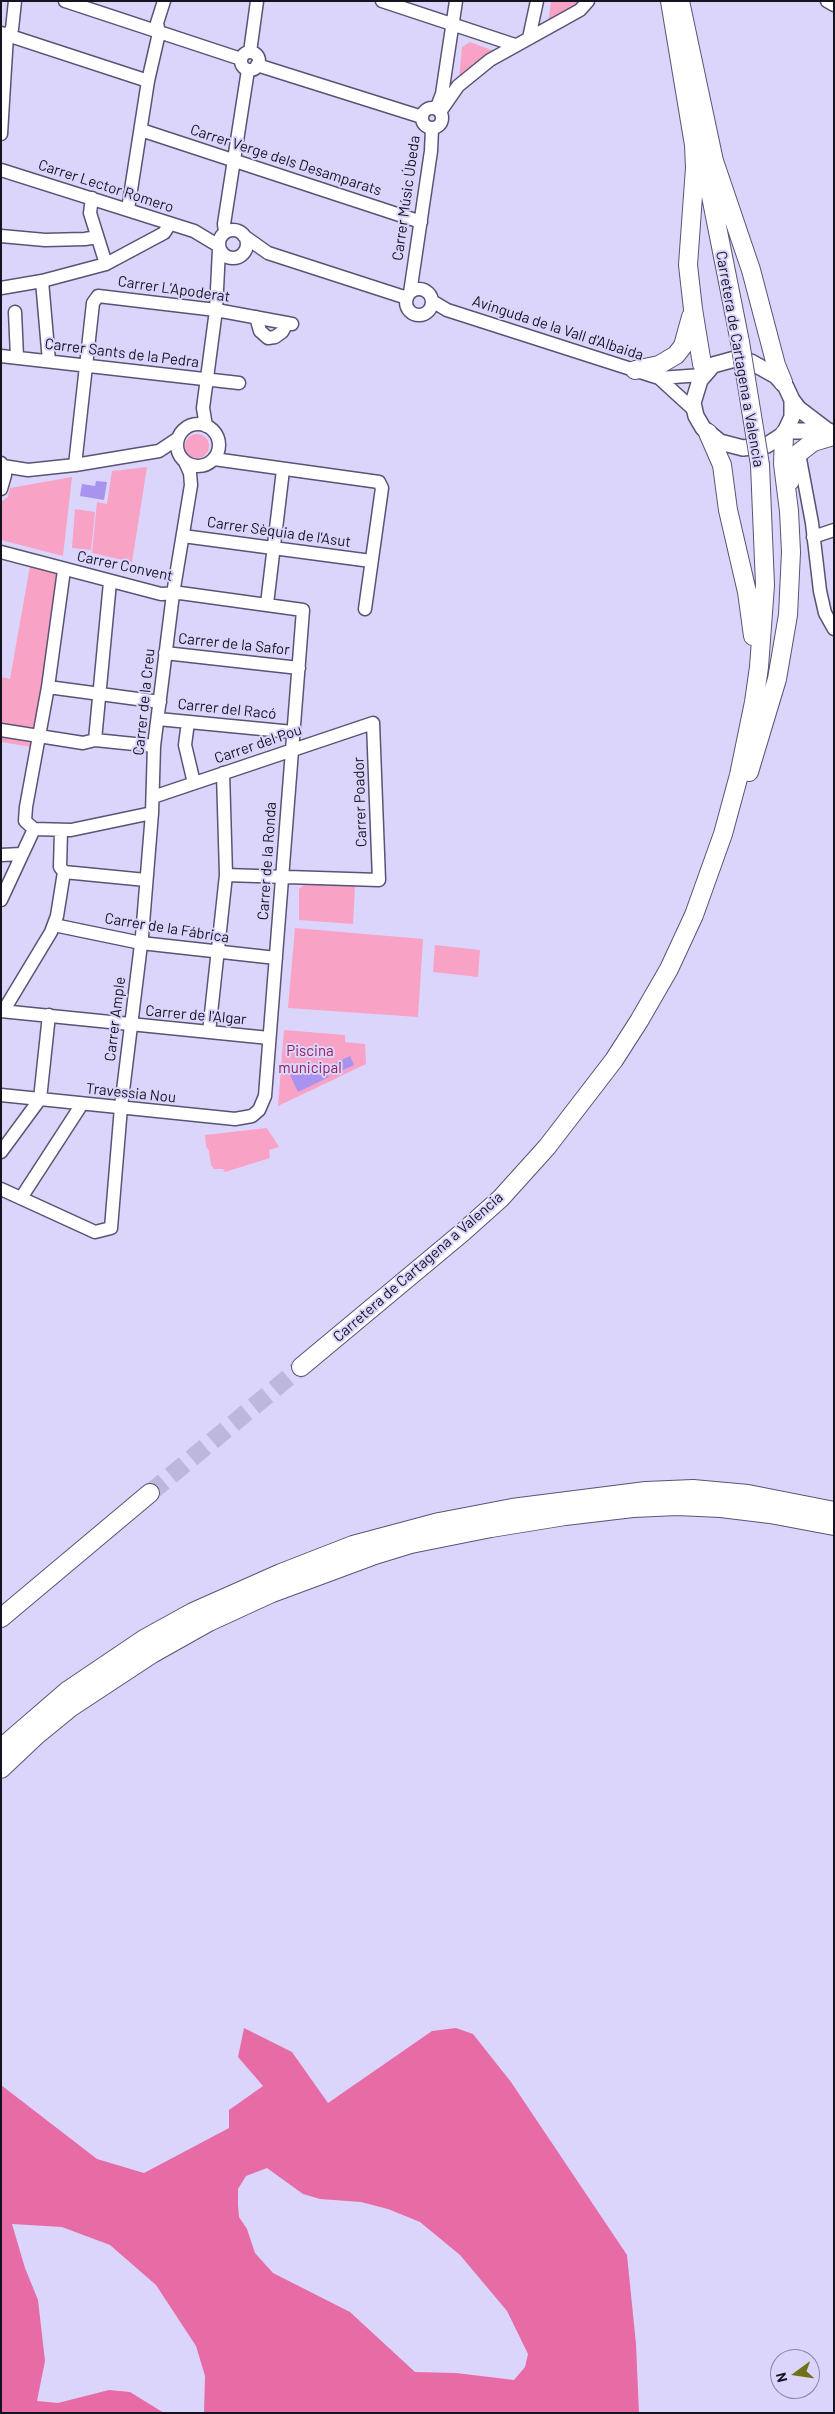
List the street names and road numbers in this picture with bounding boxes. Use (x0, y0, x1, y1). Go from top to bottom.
street label: Carrer Verge dels Desamparats (188, 120, 384, 200)
street label: Carrer Músic Úbeda (388, 134, 424, 262)
street label: Carrer Lector Romero (36, 156, 176, 216)
street label: Carretera de Cartagena a Valencia (712, 249, 768, 469)
street label: Carrer L'Apoderat (117, 272, 231, 306)
street label: Avinguda de la Vall d'Albaida (470, 292, 646, 364)
street label: Carrer Sants de la Pedra (44, 335, 200, 371)
street label: Carrer Sèquia de l'Asut (206, 513, 352, 551)
street label: Carrer Convent (75, 547, 175, 585)
street label: Carrer de la Safor (177, 629, 291, 659)
street label: Carrer de la Creu (129, 647, 159, 757)
street label: Carrer del Racó (177, 695, 277, 723)
street label: Carrer del Pou (212, 721, 304, 767)
street label: Carrer Poador (349, 757, 371, 847)
street label: Carrer de la Ronda (254, 801, 280, 921)
street label: Carrer de la Fábrica (103, 909, 231, 947)
street label: Carrer Ample (101, 976, 129, 1062)
street label: Carrer de l'Algar (145, 1002, 247, 1028)
street label: Travessia Nou (85, 1079, 177, 1107)
street label: Carretera de Cartagena a Valencia (329, 1188, 507, 1346)

